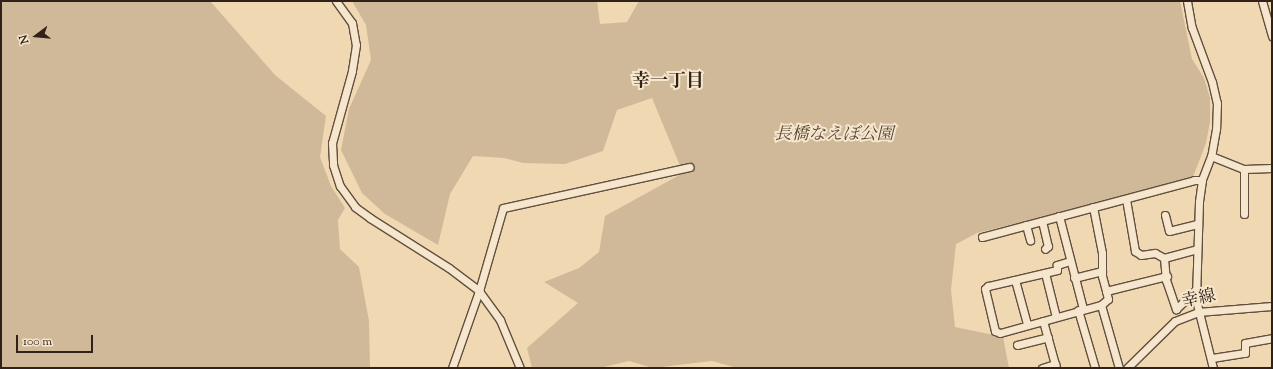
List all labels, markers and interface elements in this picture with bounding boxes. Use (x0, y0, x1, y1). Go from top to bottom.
north arrow (16, 16, 56, 56)
text: N (16, 33, 33, 46)
district label: 幸一丁目 (632, 71, 704, 93)
park label: 長橋なえぼ公園 (775, 126, 893, 146)
street label: 幸線 (1180, 286, 1218, 314)
scale bar (18, 327, 95, 353)
text: 100 m (23, 333, 52, 351)

